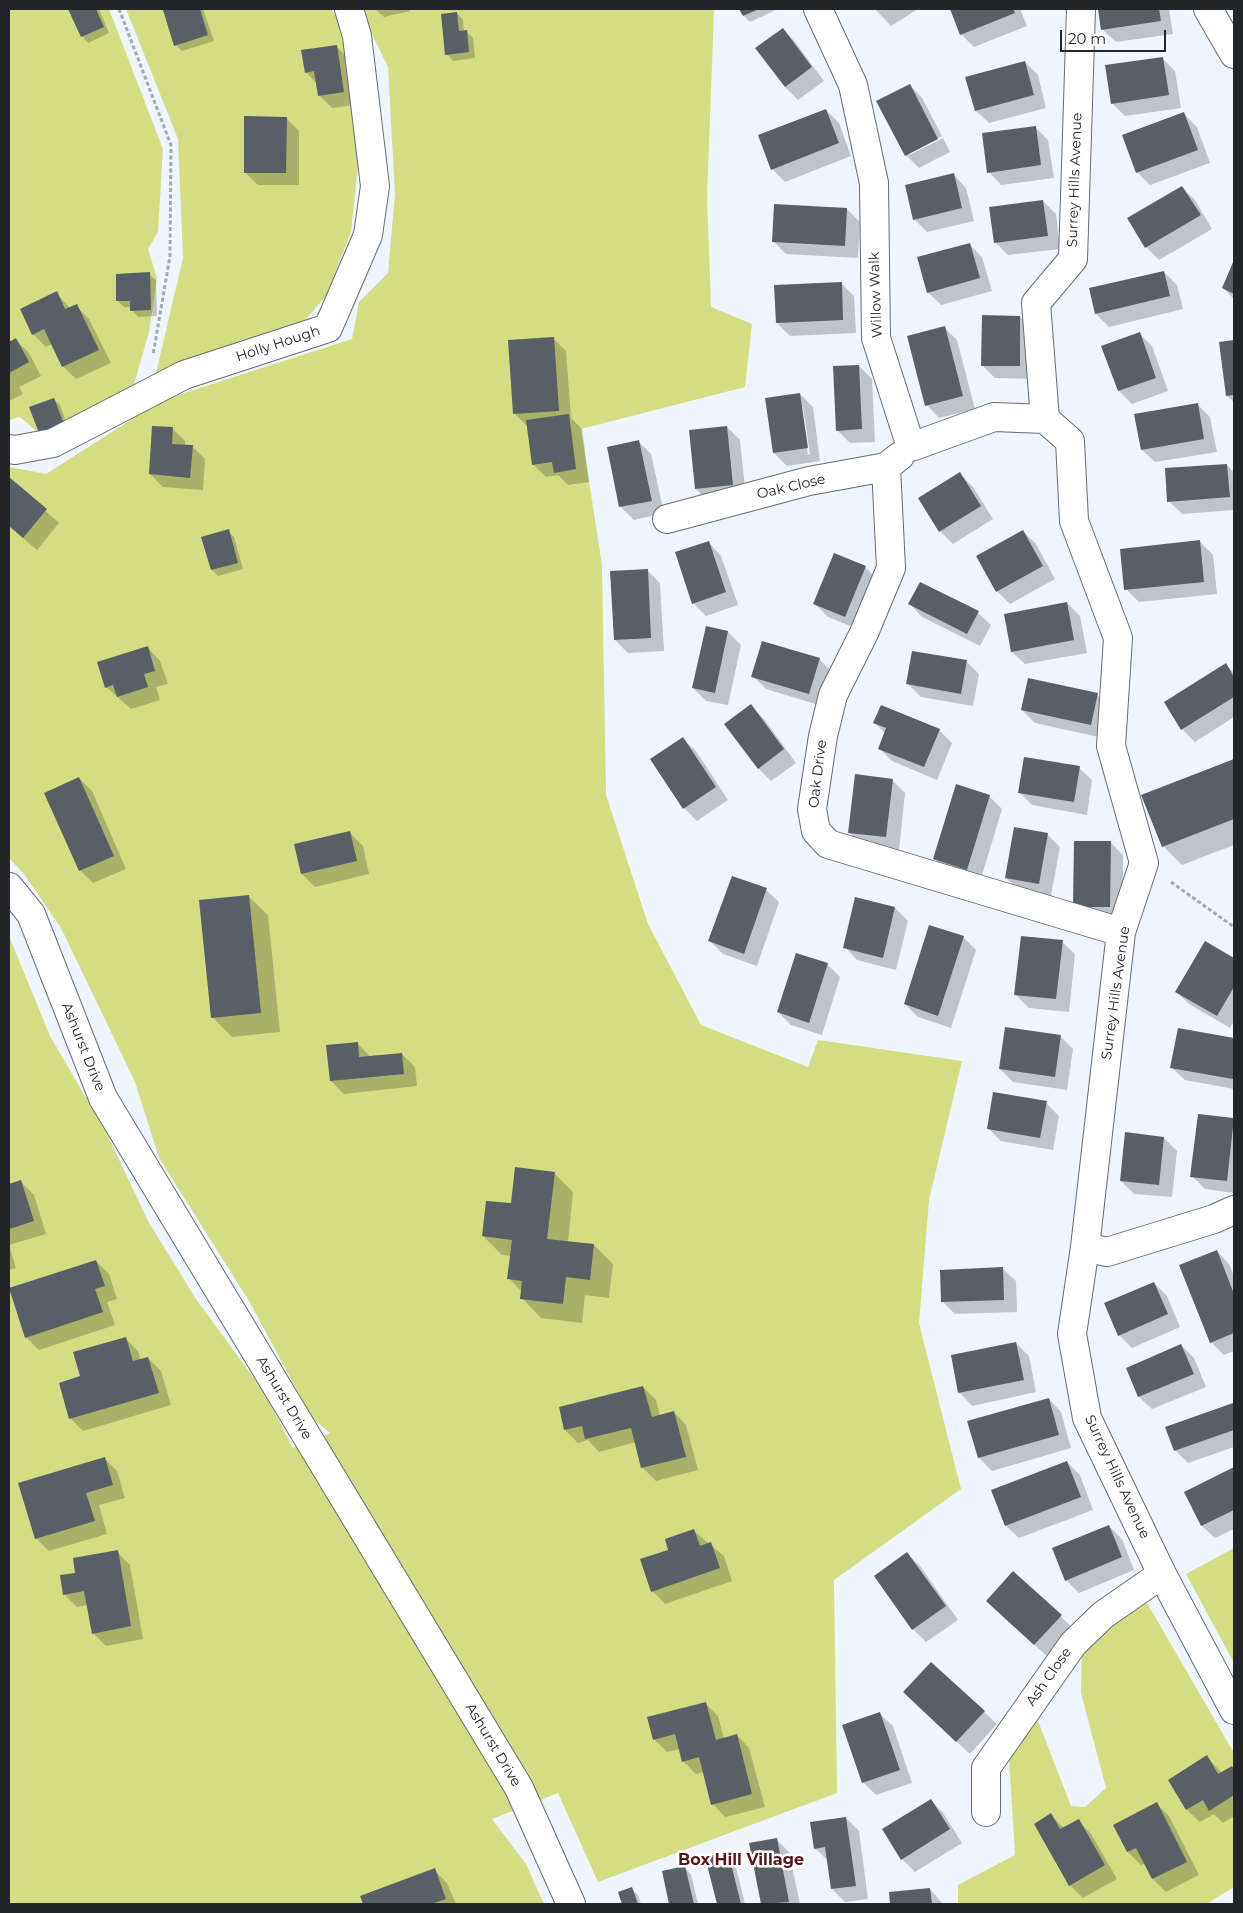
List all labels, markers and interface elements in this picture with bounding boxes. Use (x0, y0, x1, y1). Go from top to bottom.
scale bar (1063, 20, 1169, 52)
text: 20 m (1068, 29, 1106, 48)
street label: Surrey Hills Avenue (1064, 112, 1086, 248)
street label: Willow Walk (866, 252, 886, 338)
street label: Holly Hough (234, 322, 322, 366)
street label: Oak Close (755, 471, 827, 503)
street label: Oak Drive (805, 739, 831, 809)
street label: Surrey Hills Avenue (1098, 925, 1134, 1061)
street label: Ashurst Drive (58, 1000, 108, 1094)
street label: Ashurst Drive (253, 1353, 315, 1443)
street label: Surrey Hills Avenue (1081, 1412, 1153, 1542)
street label: Ash Close (1023, 1644, 1075, 1710)
street label: Ashurst Drive (462, 1700, 524, 1790)
district label: Box Hill Village (678, 1850, 804, 1870)

